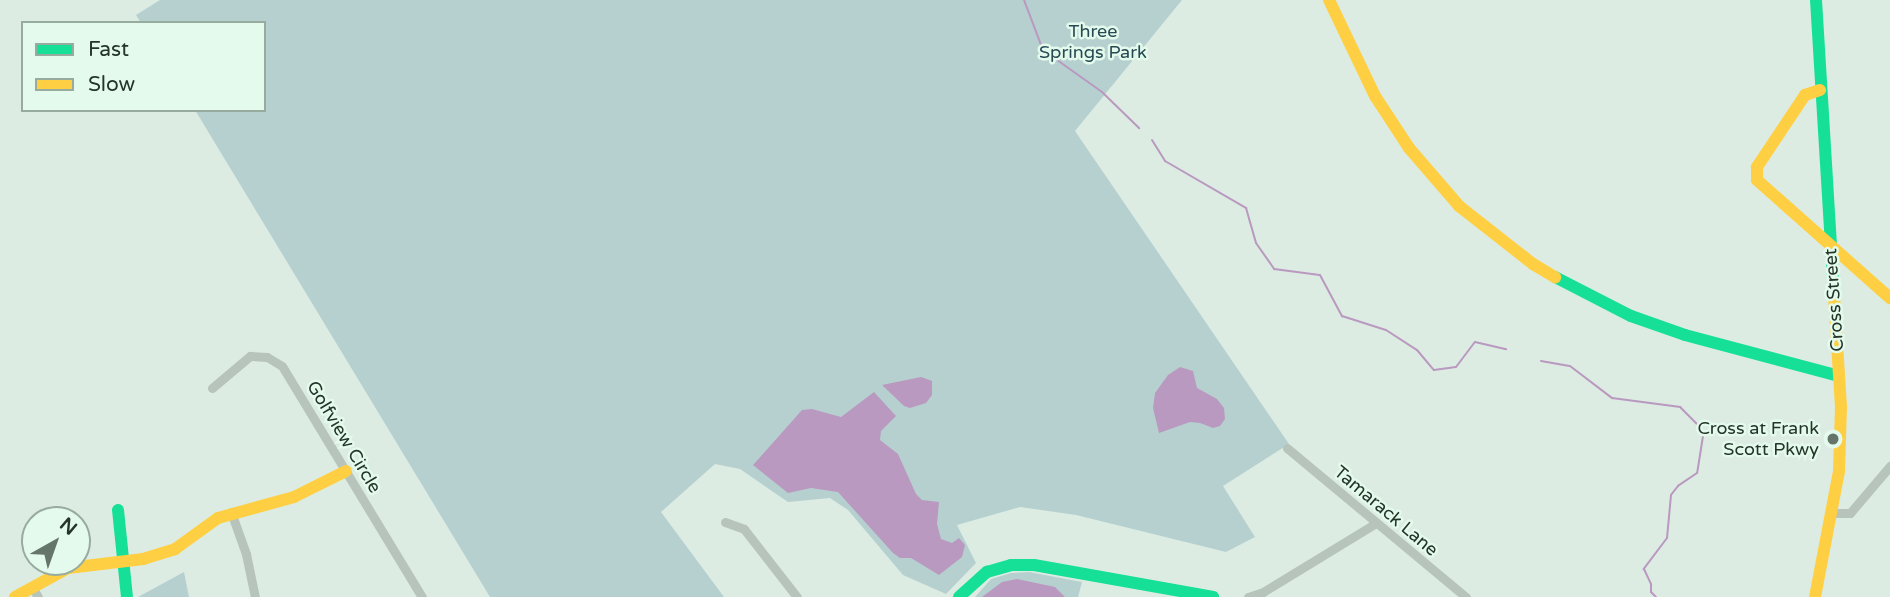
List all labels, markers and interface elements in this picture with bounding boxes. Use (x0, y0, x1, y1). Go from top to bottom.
legend (21, 21, 266, 112)
park label: Three Springs Park (1039, 21, 1147, 64)
text: Fast (88, 37, 129, 62)
text: Slow (88, 72, 135, 97)
street label: Cross Street (1820, 248, 1848, 352)
street label: Golfview Circle (302, 377, 386, 497)
place label: Cross at Frank Scott Pkwy (1697, 418, 1819, 460)
marker: Cross at Frank Scott Pkwy (1825, 431, 1841, 447)
street label: Tamarack Lane (1330, 461, 1442, 561)
north arrow (21, 506, 91, 576)
text: N (55, 513, 81, 540)

